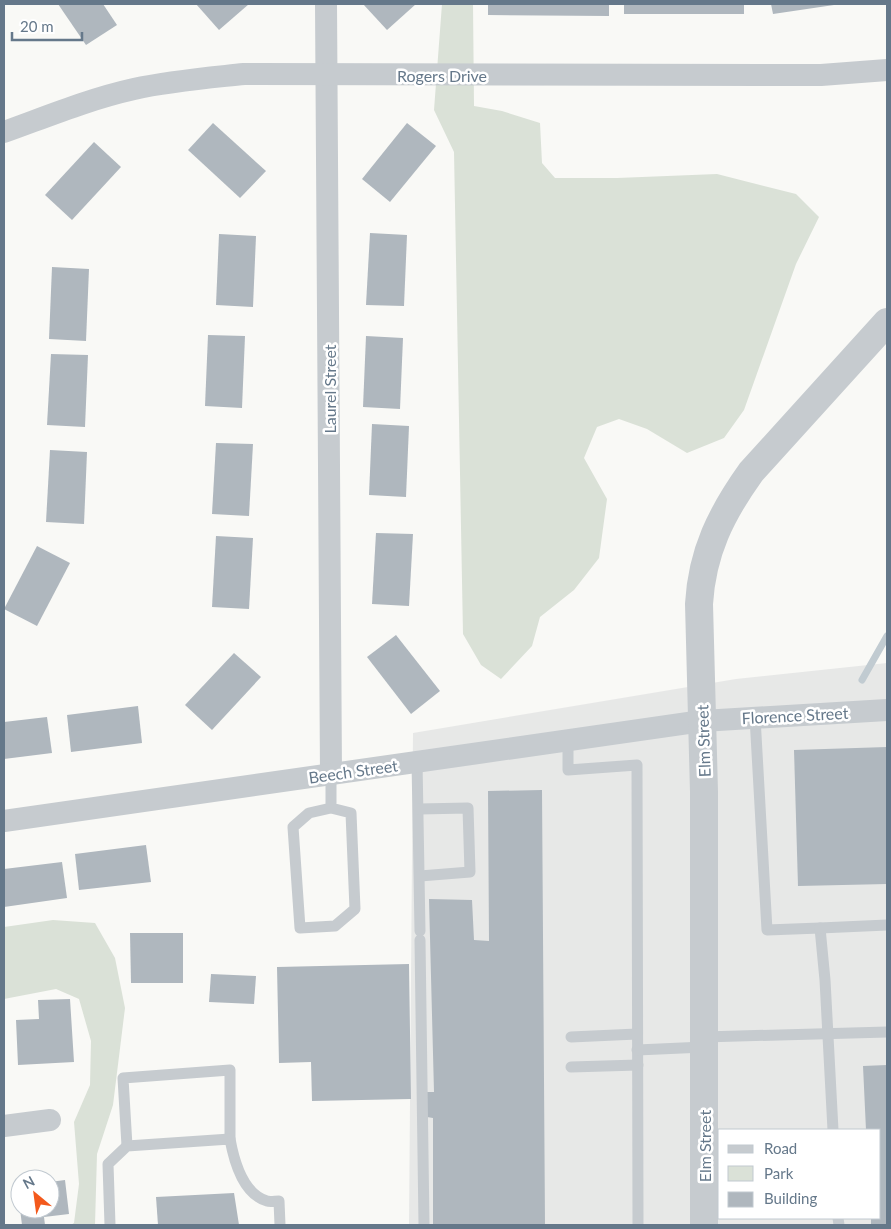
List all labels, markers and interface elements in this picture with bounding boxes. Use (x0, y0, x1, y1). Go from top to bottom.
scale bar (12, 10, 82, 42)
text: 20 m (20, 17, 54, 35)
street label: Rogers Drive (397, 66, 487, 85)
street label: Laurel Street (320, 344, 339, 434)
street label: Florence Street (741, 703, 849, 727)
street label: Elm Street (692, 704, 714, 777)
street label: Beech Street (307, 755, 399, 787)
street label: Elm Street (695, 1110, 714, 1182)
legend (718, 1129, 881, 1219)
text: Road (764, 1139, 797, 1157)
text: Park (764, 1164, 794, 1182)
north arrow (10, 1169, 60, 1219)
text: N (20, 1172, 37, 1192)
text: Building (764, 1189, 817, 1207)

